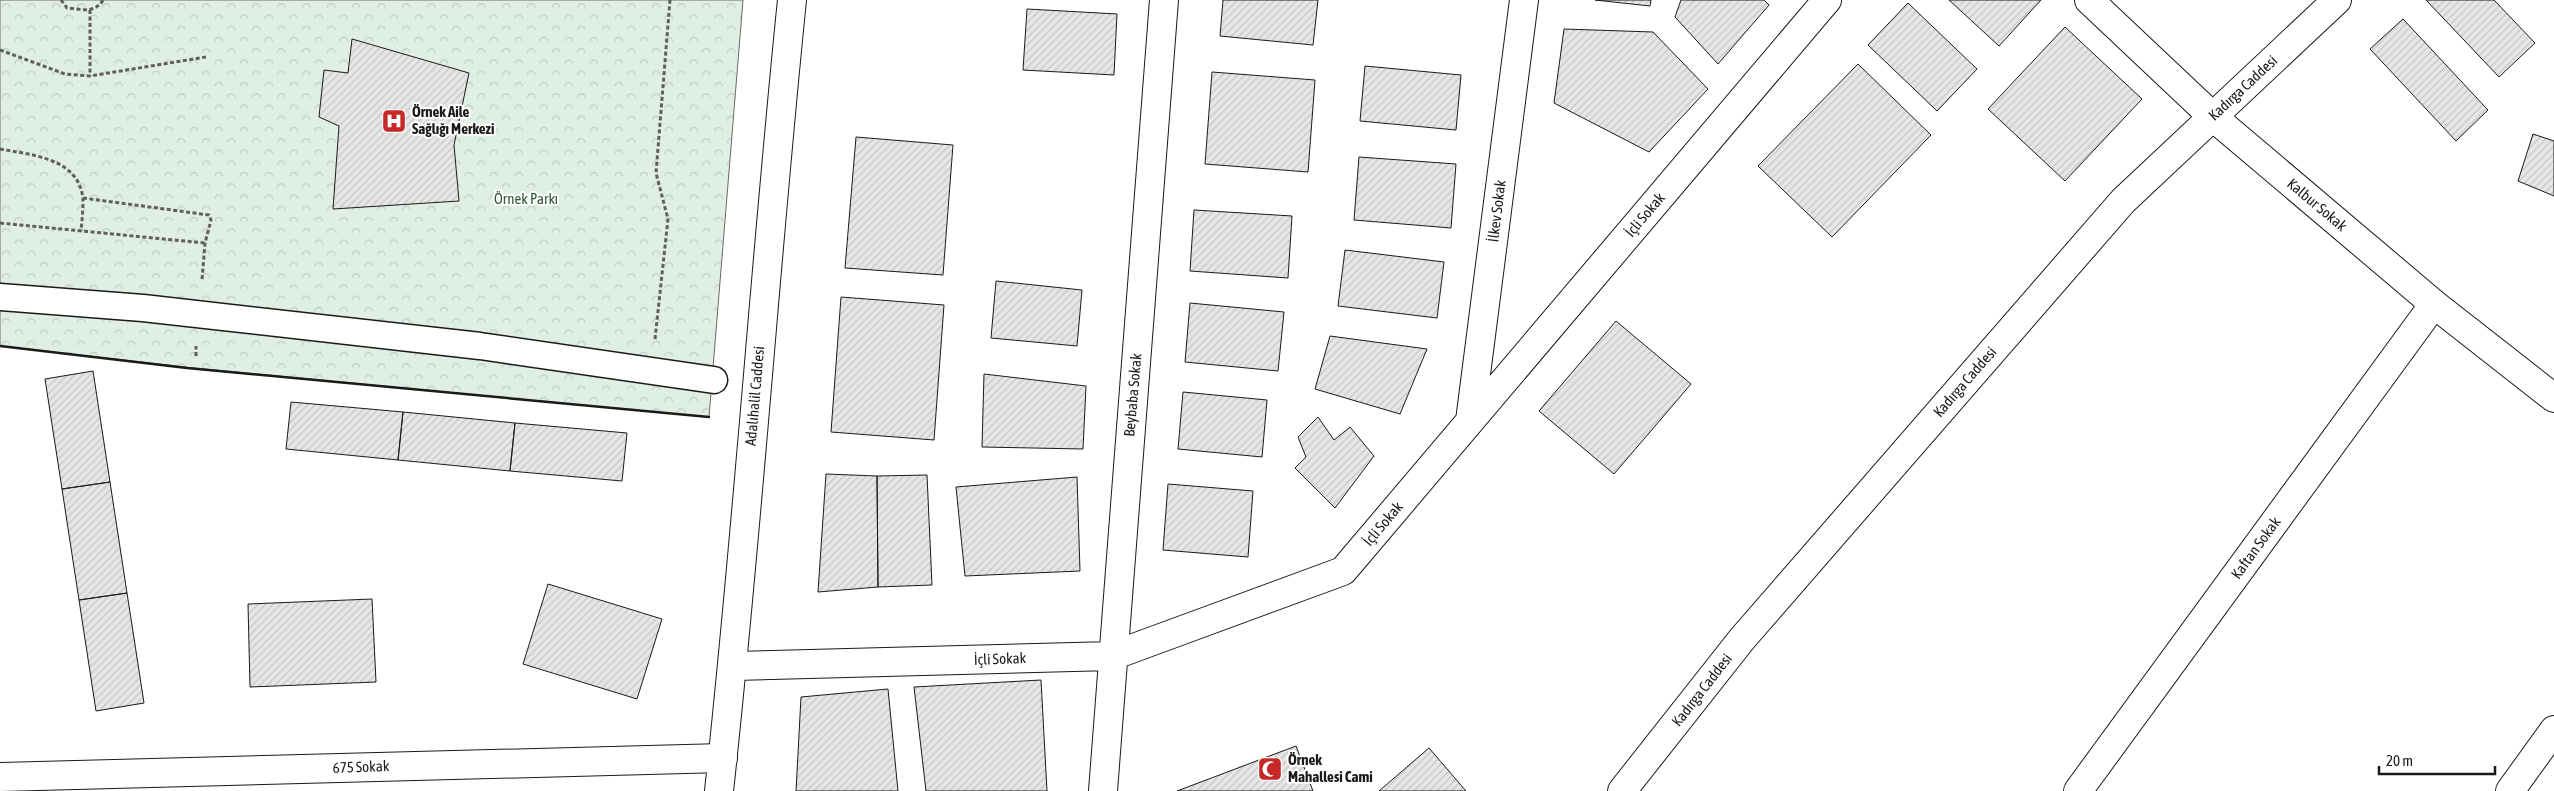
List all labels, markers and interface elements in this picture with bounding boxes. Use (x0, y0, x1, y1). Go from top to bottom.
street label: Kadırga Caddesi (2205, 52, 2280, 124)
place label: Örnek Aile Sağlığı Merkezi (412, 103, 494, 137)
hospital icon: Örnek Aile Sağlığı Merkezi (381, 108, 407, 134)
street label: Kalbur Sokak (2284, 175, 2351, 235)
street label: İlkev Sokak (1484, 178, 1509, 243)
street label: İçli Sokak (1621, 189, 1668, 240)
park label: Örnek Parkı (494, 190, 558, 207)
street label: Kadırga Caddesi (1930, 343, 2000, 420)
street label: Adalıhalil Caddesi (742, 345, 767, 447)
street label: Beybaba Sokak (1120, 352, 1145, 437)
street label: İçli Sokak (1359, 498, 1406, 549)
street label: Kaftan Sokak (2227, 513, 2284, 582)
street label: İçli Sokak (974, 649, 1027, 668)
street label: Kadırga Caddesi (1668, 650, 1735, 729)
scale bar (2379, 744, 2495, 776)
place label: Örnek Mahallesi Cami (1288, 751, 1373, 785)
text: 20 m (2386, 752, 2413, 769)
mosque icon: Örnek Mahallesi Cami (1257, 756, 1283, 782)
street label: 675 Sokak (332, 757, 390, 776)

